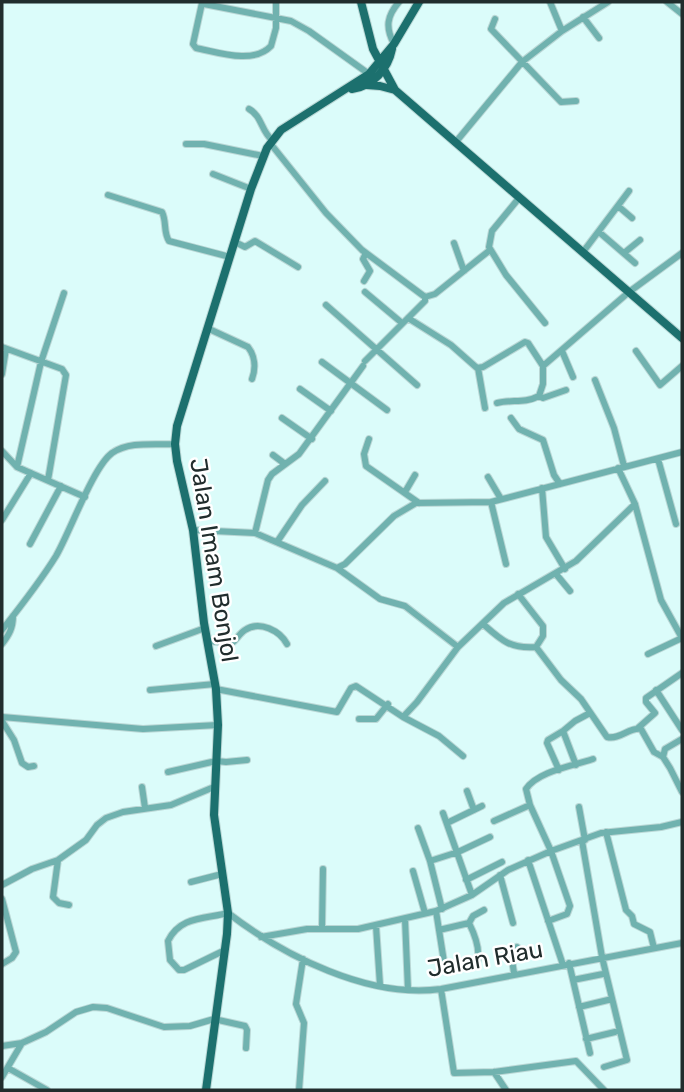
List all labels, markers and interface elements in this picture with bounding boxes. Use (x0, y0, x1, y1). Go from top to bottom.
street label: Jalan Imam Bonjol (184, 456, 244, 664)
street label: Jalan Riau (425, 935, 545, 983)

